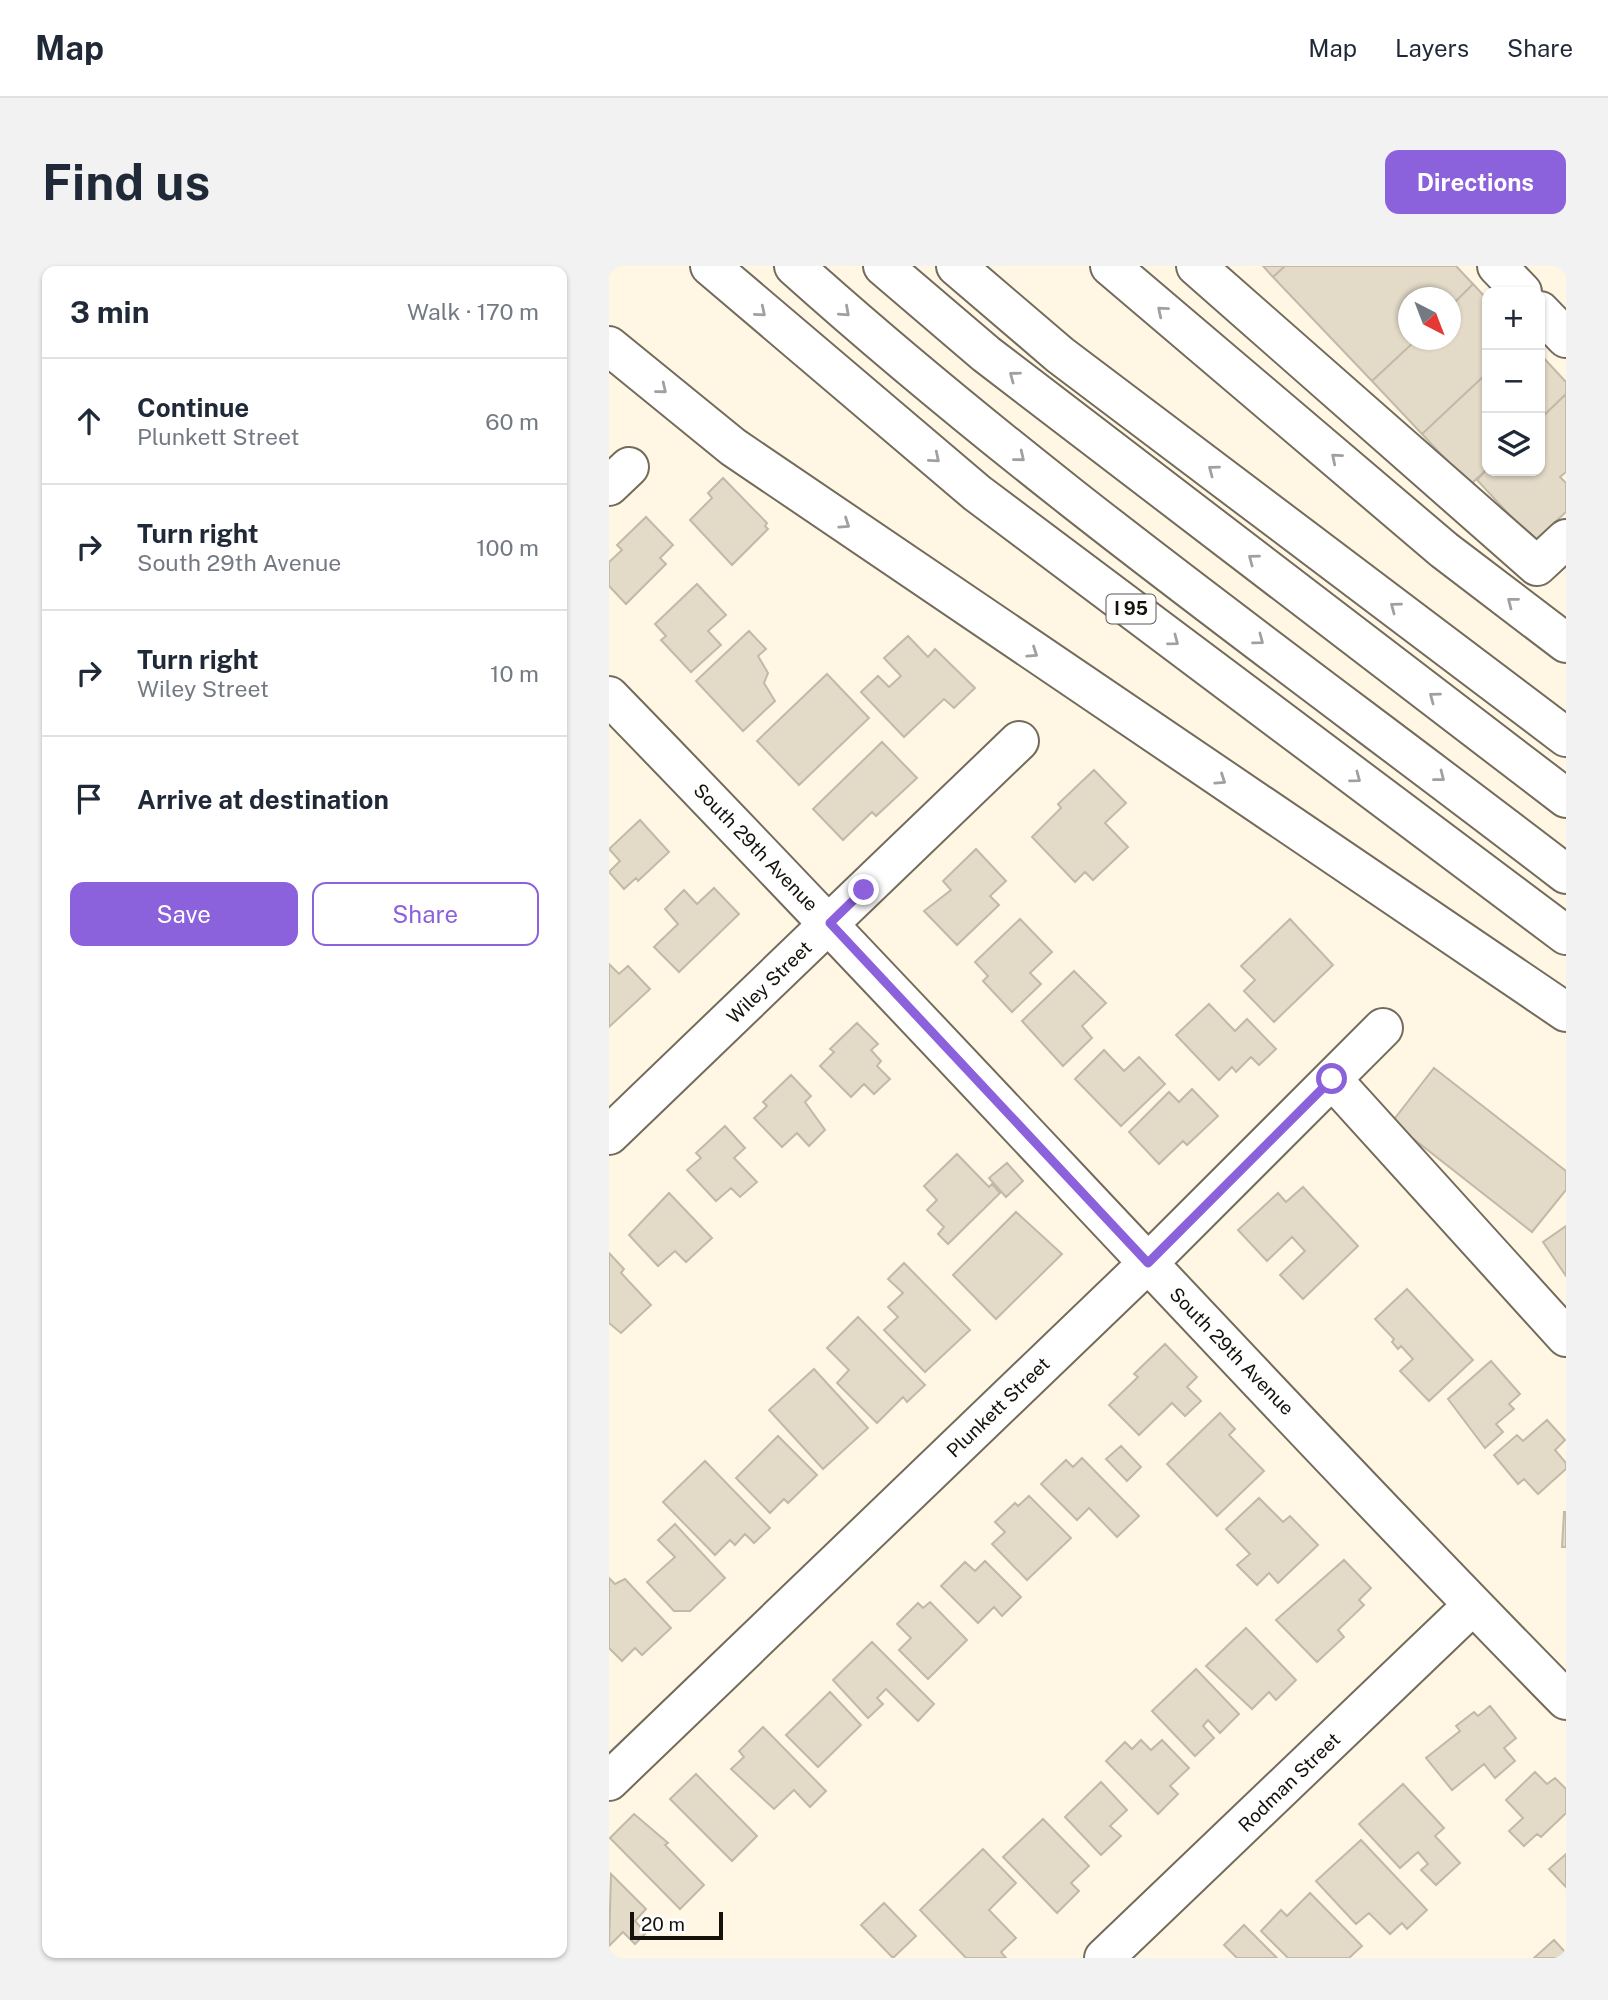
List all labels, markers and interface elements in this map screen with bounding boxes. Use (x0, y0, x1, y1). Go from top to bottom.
text: Map (35, 29, 104, 67)
text: Map (1308, 34, 1357, 62)
text: Layers (1395, 34, 1469, 62)
text: Share (1507, 34, 1573, 62)
button: Directions (1385, 150, 1566, 214)
text: Find us (42, 153, 210, 211)
north arrow (1398, 287, 1461, 350)
map controls (1482, 287, 1545, 476)
button: + (1482, 287, 1545, 350)
text: 3 min (70, 294, 149, 330)
text: Walk · 170 m (407, 298, 539, 325)
one-way arrow (837, 303, 850, 316)
one-way arrow (753, 304, 766, 316)
one-way arrow (1158, 307, 1171, 319)
button: − (1482, 350, 1545, 413)
one-way arrow (1010, 371, 1022, 384)
one-way arrow (655, 381, 667, 394)
text: Continue (137, 392, 249, 423)
icon: ahead (70, 402, 108, 440)
text: 60 m (485, 408, 539, 435)
button: layers (1482, 413, 1545, 476)
text: Plunkett Street (137, 423, 299, 450)
one-way arrow (1012, 449, 1024, 462)
one-way arrow (927, 450, 940, 462)
one-way arrow (1331, 454, 1344, 466)
one-way arrow (1208, 466, 1221, 478)
one-way arrow (837, 516, 850, 528)
text: Turn right (137, 518, 259, 549)
icon: right (70, 528, 108, 566)
text: 100 m (476, 534, 539, 561)
text: South 29th Avenue (137, 549, 341, 576)
one-way arrow (1248, 554, 1261, 567)
road number: I 95 (1107, 594, 1155, 624)
one-way arrow (1507, 597, 1520, 610)
one-way arrow (1390, 602, 1403, 615)
one-way arrow (1251, 632, 1264, 644)
one-way arrow (1166, 633, 1179, 646)
text: Turn right (137, 644, 259, 675)
one-way arrow (1025, 645, 1038, 657)
icon: right (70, 654, 108, 692)
text: 10 m (490, 660, 539, 687)
text: Wiley Street (137, 675, 269, 702)
one-way arrow (1429, 693, 1442, 705)
one-way arrow (1433, 768, 1445, 781)
one-way arrow (1348, 770, 1360, 783)
one-way arrow (1213, 772, 1226, 784)
street label: South 29th Avenue (689, 779, 823, 915)
icon: arrive (70, 780, 108, 818)
text: Arrive at destination (137, 784, 389, 815)
route end (848, 874, 879, 905)
button: Save (70, 882, 298, 946)
button: Share (312, 882, 539, 946)
street label: Wiley Street (722, 936, 816, 1028)
route start (1316, 1063, 1347, 1094)
street label: South 29th Avenue (1165, 1283, 1299, 1419)
street label: Plunkett Street (942, 1352, 1054, 1462)
street label: Rodman Street (1234, 1728, 1344, 1836)
scale bar (630, 1909, 723, 1941)
text: 20 m (641, 1913, 685, 1935)

